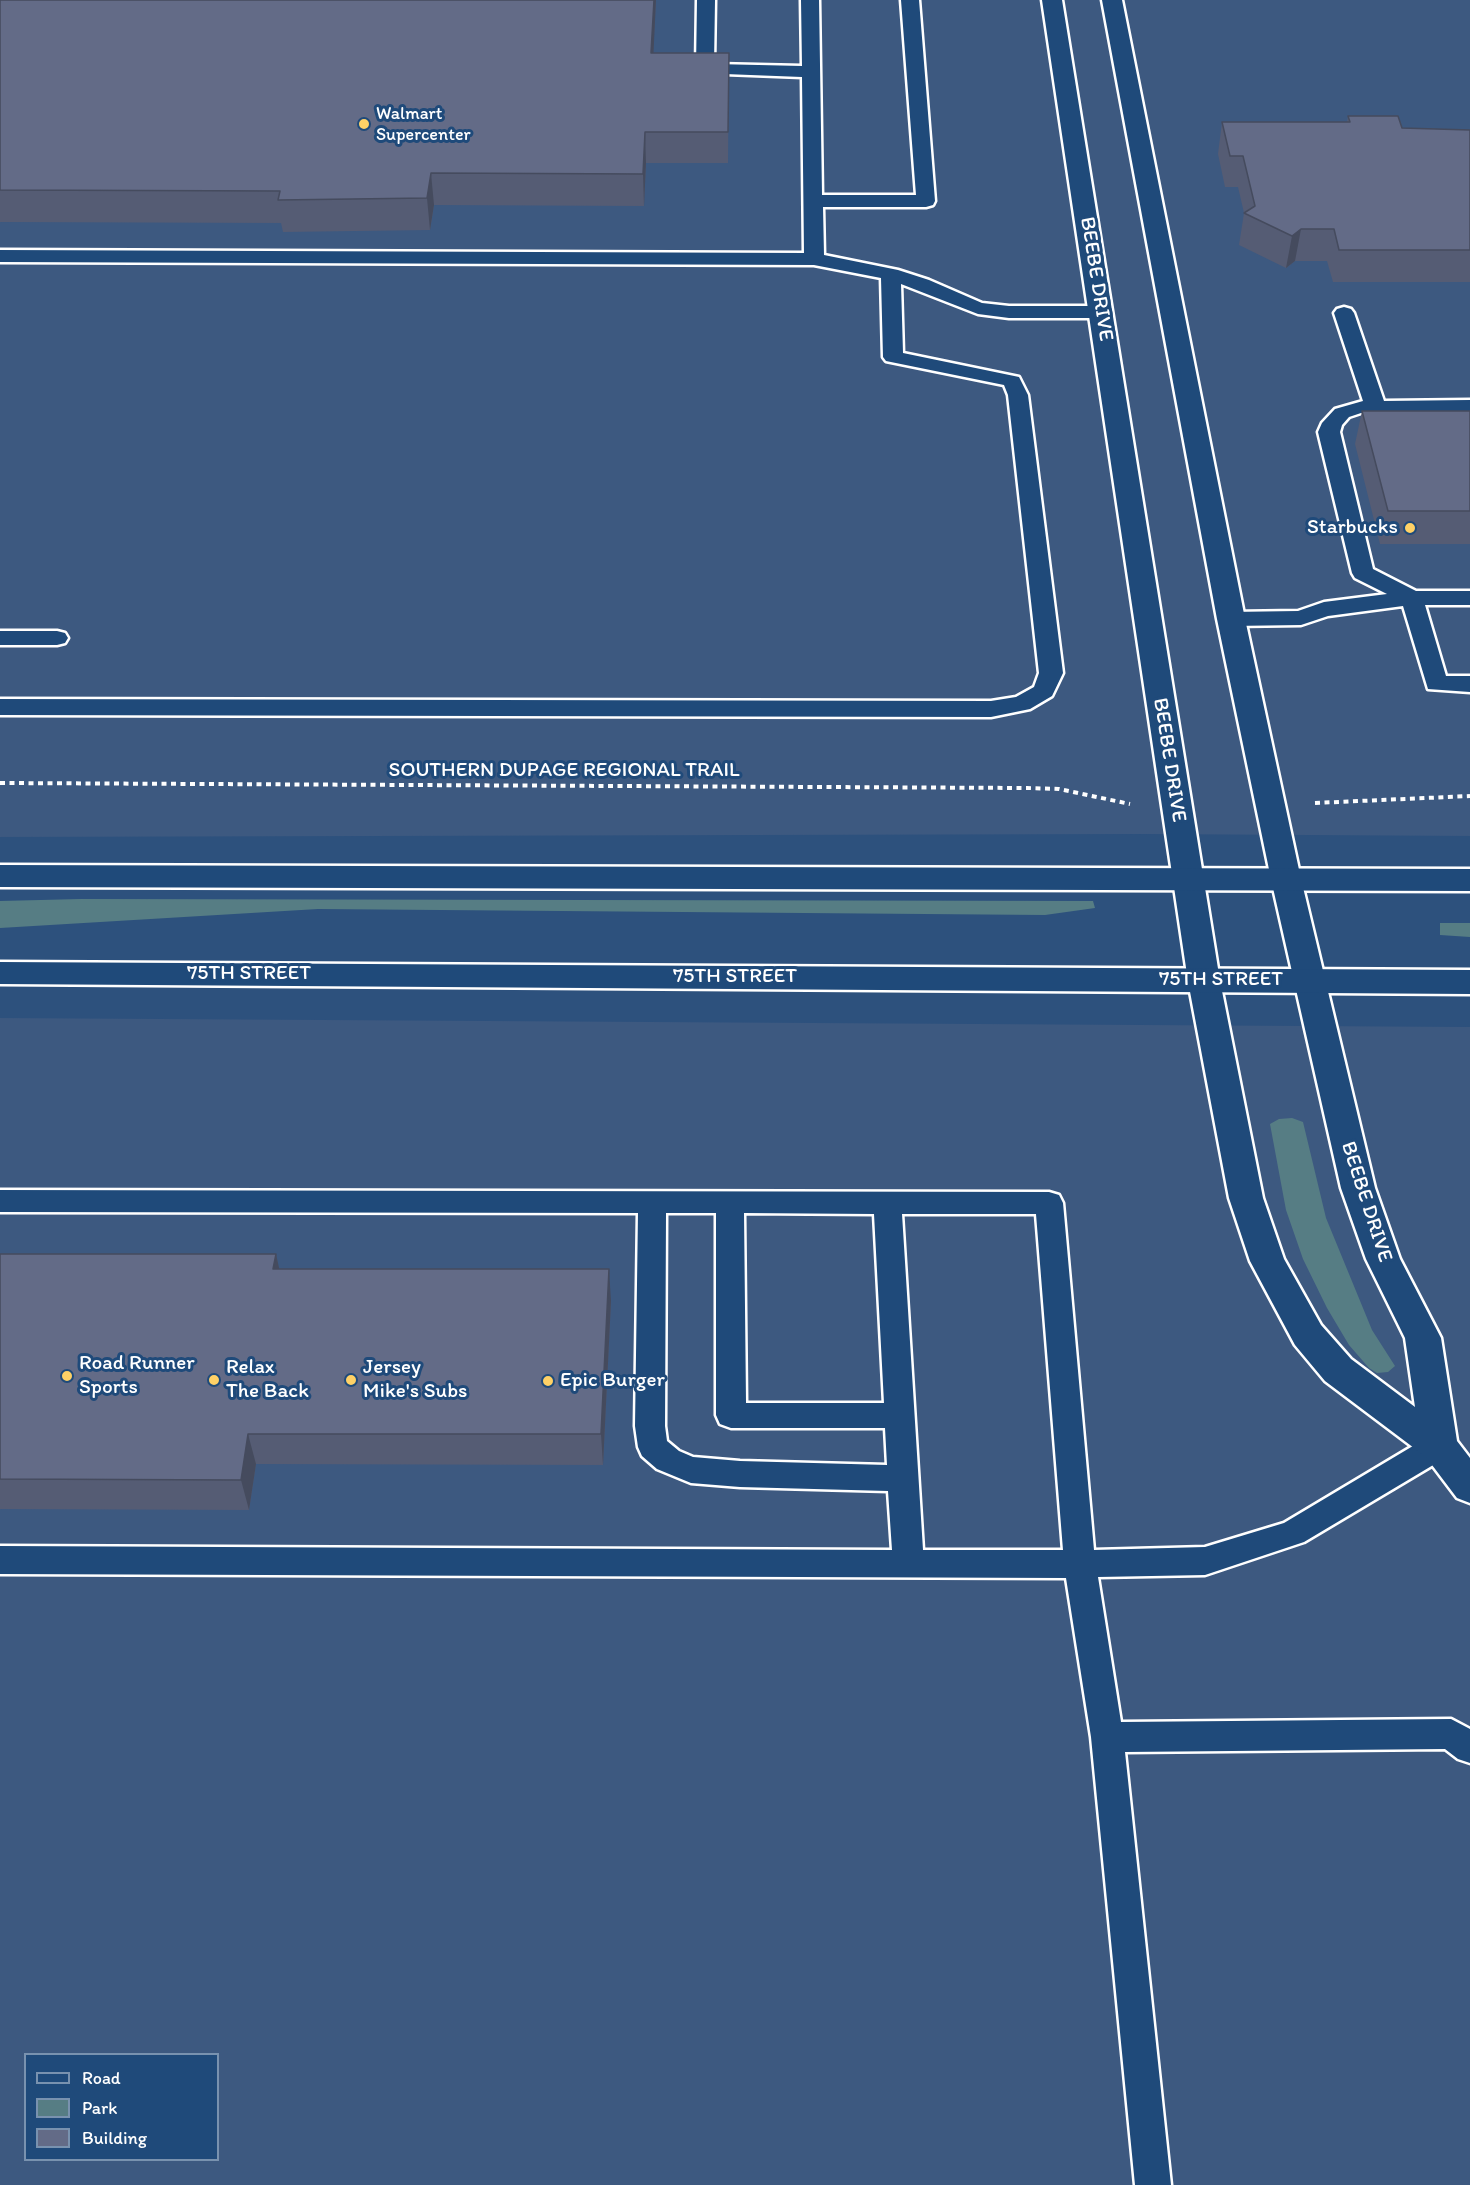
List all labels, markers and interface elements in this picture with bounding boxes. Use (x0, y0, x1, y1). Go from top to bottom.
place label: Walmart Supercenter (376, 103, 471, 146)
marker: Walmart Supercenter (357, 117, 371, 131)
street label: BEEBE DRIVE (1074, 215, 1118, 343)
place label: Starbucks (1307, 515, 1398, 541)
marker: Starbucks (1403, 521, 1417, 535)
street label: BEEBE DRIVE (1147, 696, 1191, 824)
street label: SOUTHERN DUPAGE REGIONAL TRAIL (388, 758, 740, 784)
street label: 75TH STREET (187, 961, 311, 987)
street label: 75TH STREET (673, 964, 797, 990)
street label: 75TH STREET (1159, 967, 1283, 993)
street label: BEEBE DRIVE (1335, 1138, 1397, 1266)
place label: Road Runner Sports (79, 1351, 195, 1401)
place label: Relax The Back (226, 1355, 309, 1405)
place label: Jersey Mike's Subs (363, 1355, 467, 1405)
place label: Epic Burger (560, 1368, 665, 1394)
marker: Road Runner Sports (60, 1369, 74, 1383)
marker: Relax The Back (207, 1373, 221, 1387)
marker: Jersey Mike's Subs (344, 1373, 358, 1387)
marker: Epic Burger (541, 1374, 555, 1388)
legend (24, 2053, 219, 2161)
text: Road (82, 2067, 121, 2089)
text: Park (82, 2097, 117, 2119)
text: Building (82, 2127, 147, 2149)

